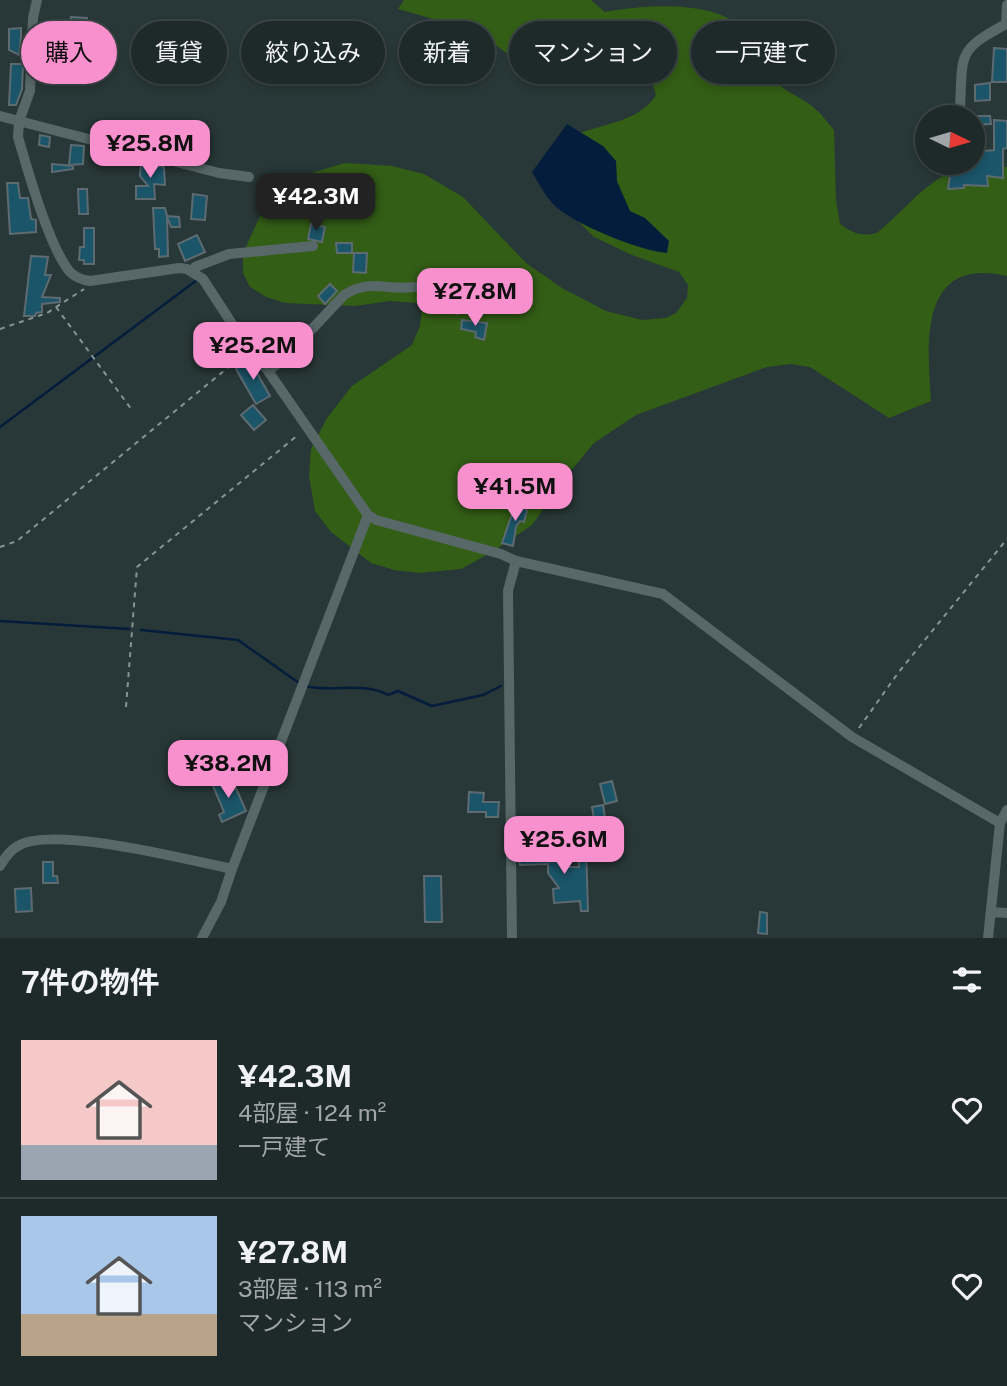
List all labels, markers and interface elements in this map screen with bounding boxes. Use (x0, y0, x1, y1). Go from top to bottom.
chip: 購入 (21, 21, 117, 84)
chip: 賃貸 (131, 21, 227, 84)
chip: 絞り込み (241, 21, 385, 84)
chip: 新着 (399, 21, 495, 84)
chip: マンション (509, 21, 677, 84)
chip: 一戸建て (691, 21, 835, 84)
north arrow (915, 105, 985, 175)
map controls (915, 105, 985, 175)
pin: ¥25.8M (93, 120, 207, 180)
text: ¥25.8M (106, 129, 194, 156)
pin: ¥42.3M (259, 174, 373, 233)
text: ¥42.3M (272, 182, 360, 209)
pin: ¥27.8M (418, 268, 532, 328)
text: ¥27.8M (433, 277, 517, 304)
pin: ¥25.2M (196, 322, 310, 382)
text: ¥25.2M (209, 331, 297, 358)
pin: ¥41.5M (458, 463, 572, 523)
text: ¥41.5M (474, 472, 556, 499)
pin: ¥38.2M (171, 740, 285, 800)
text: ¥38.2M (184, 749, 272, 776)
pin: ¥25.6M (507, 816, 621, 876)
text: ¥25.6M (520, 825, 608, 852)
icon: filters (948, 961, 986, 999)
text: 7件の物件 (21, 964, 160, 1000)
text: ¥42.3M (238, 1058, 352, 1094)
icon: home (77, 1068, 161, 1152)
icon: heart (948, 1091, 986, 1129)
text: 4部屋 · 124 m² (238, 1099, 386, 1126)
text: 一戸建て (238, 1133, 330, 1160)
text: ¥27.8M (238, 1234, 348, 1270)
icon: home (77, 1244, 161, 1328)
icon: heart (948, 1267, 986, 1305)
text: 3部屋 · 113 m² (238, 1275, 382, 1302)
text: マンション (238, 1309, 353, 1336)

